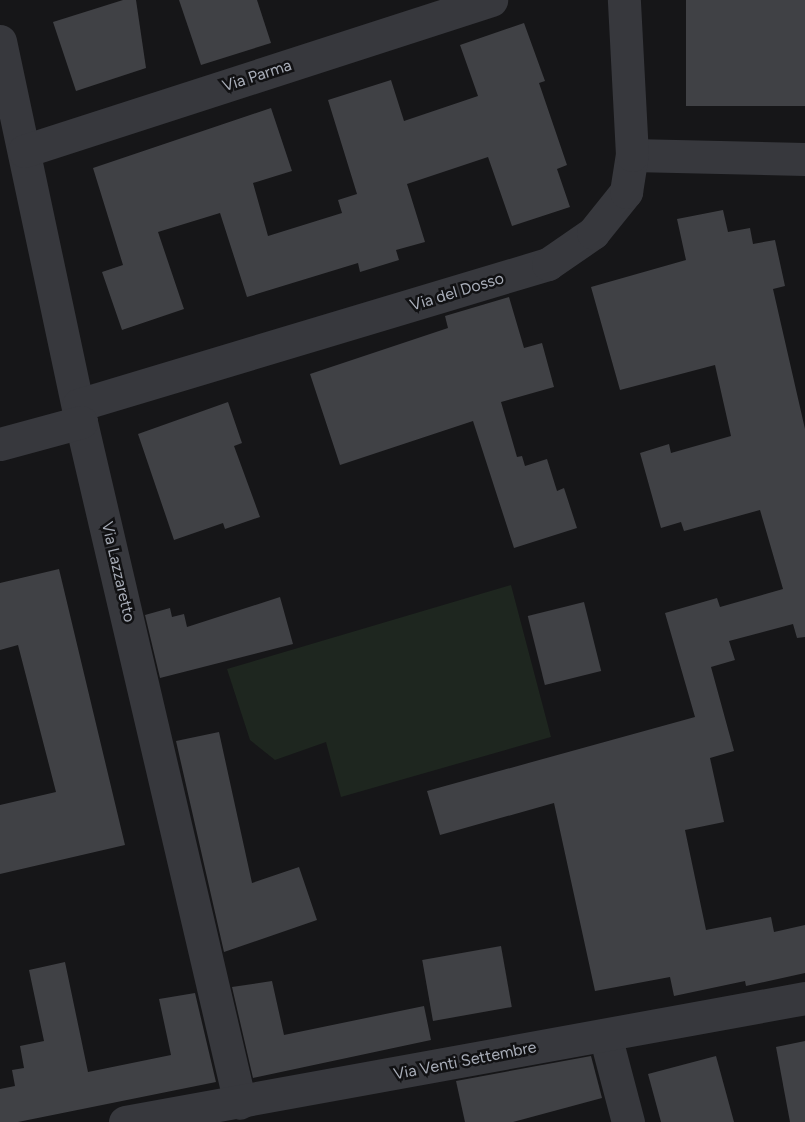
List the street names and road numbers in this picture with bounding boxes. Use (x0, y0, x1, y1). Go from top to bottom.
street label: Via Parma (220, 56, 294, 96)
street label: Via del Dosso (408, 269, 506, 315)
street label: Via Lazzaretto (97, 520, 139, 624)
street label: Via Venti Settembre (392, 1038, 538, 1084)

